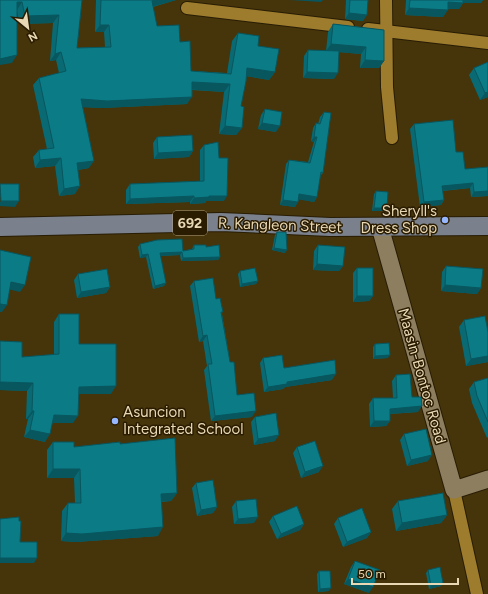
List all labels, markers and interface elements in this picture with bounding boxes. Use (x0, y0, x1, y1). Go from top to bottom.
north arrow (8, 8, 48, 48)
text: N (26, 29, 39, 44)
place label: Sheryll's Dress Shop (361, 202, 437, 237)
road number: 692 (173, 211, 207, 235)
street label: R. Kangleon Street (218, 214, 343, 236)
marker: Sheryll's Dress Shop (440, 215, 450, 225)
street label: Maasin-Bontoc Road (394, 306, 450, 446)
place label: Asuncion Integrated School (123, 403, 244, 438)
marker: Asuncion Integrated School (110, 416, 120, 426)
scale bar (352, 560, 458, 586)
text: 50 m (358, 567, 386, 581)

